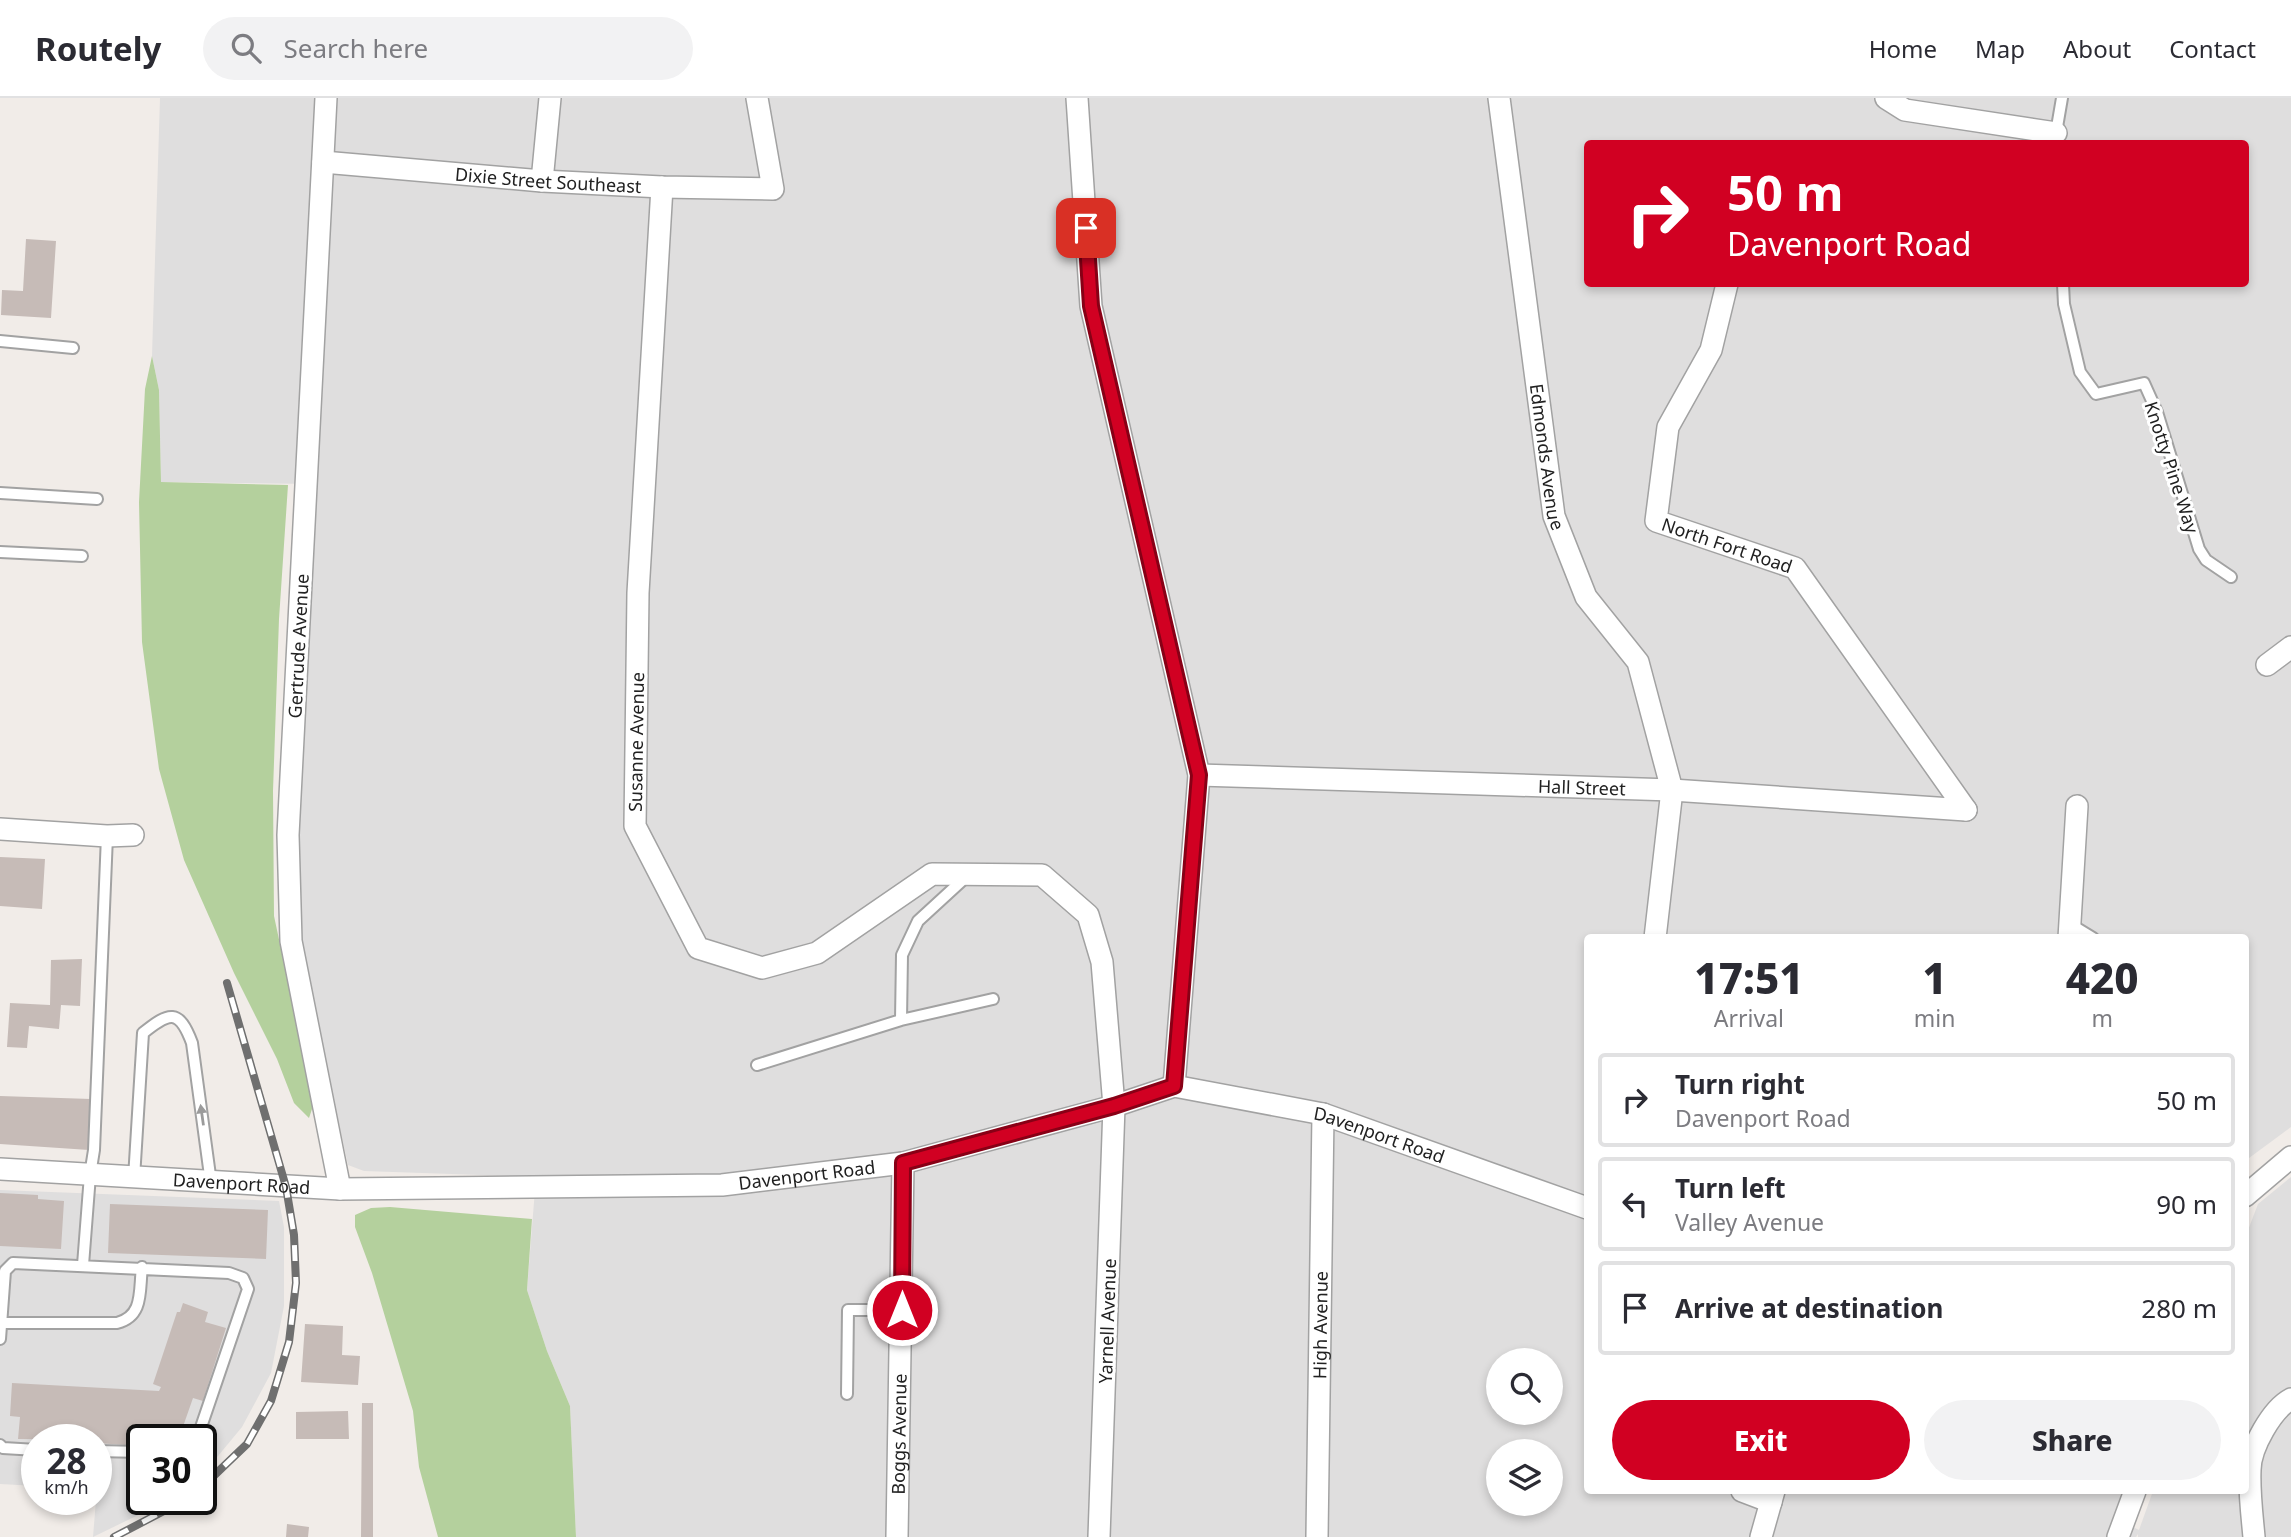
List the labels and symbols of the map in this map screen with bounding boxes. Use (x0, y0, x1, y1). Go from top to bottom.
street label: Dixie Street Southeast (454, 162, 643, 198)
pin (1056, 198, 1116, 258)
street label: Edmonds Avenue (1525, 382, 1570, 534)
street label: Knotty Pine Way (2139, 398, 2205, 537)
street label: North Fort Road (1659, 512, 1796, 578)
street label: Gertrude Avenue (282, 573, 314, 719)
street label: Susanne Avenue (623, 672, 649, 812)
street label: Hall Street (1538, 774, 1627, 801)
street label: Davenport Road (1312, 1101, 1448, 1168)
one-way arrow (196, 1104, 207, 1126)
street label: Davenport Road (737, 1154, 876, 1195)
street label: Davenport Road (172, 1167, 311, 1199)
street label: Yarnell Avenue (1093, 1258, 1121, 1384)
street label: High Avenue (1307, 1271, 1333, 1379)
position arrow (865, 1273, 939, 1347)
street label: Boggs Avenue (886, 1373, 912, 1495)
speed limit sign: 30 (126, 1424, 217, 1515)

